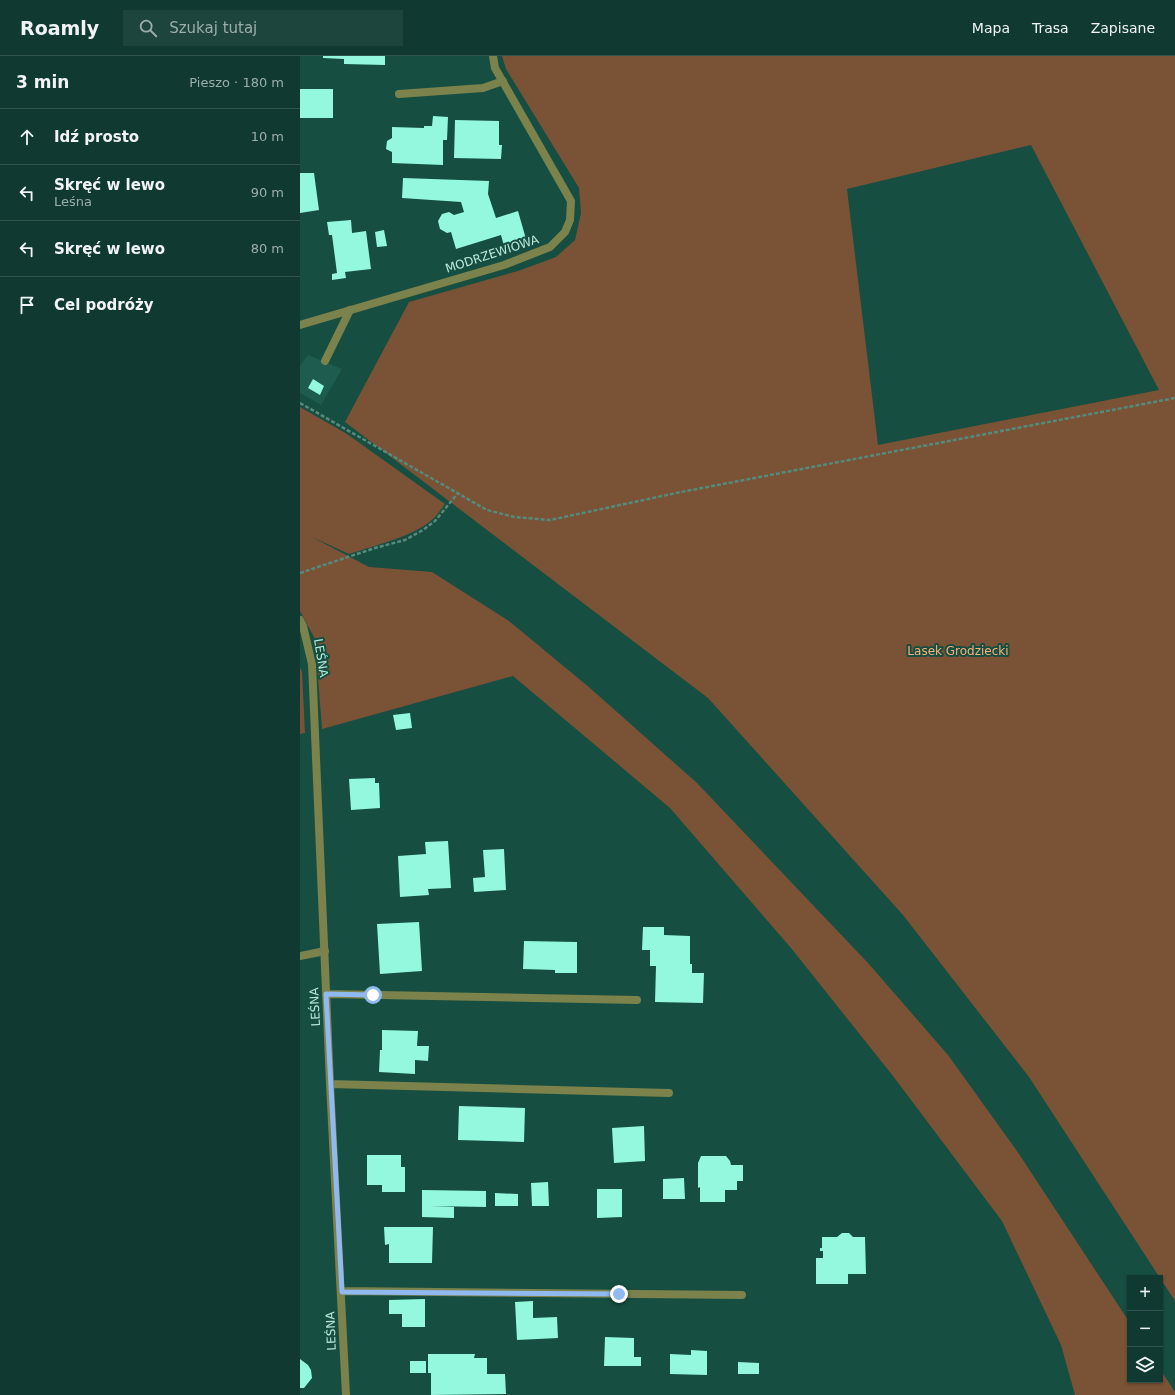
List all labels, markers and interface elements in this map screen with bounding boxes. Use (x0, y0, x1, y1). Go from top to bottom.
search box (123, 10, 403, 46)
text: Roamly (20, 17, 99, 39)
icon: search (137, 17, 159, 39)
text: Szukaj tutaj (169, 19, 257, 37)
text: Mapa (972, 20, 1010, 36)
text: Trasa (1032, 20, 1069, 36)
text: Zapisane (1091, 20, 1155, 36)
text: 3 min (16, 72, 69, 92)
text: Pieszo · 180 m (189, 75, 284, 90)
icon: ahead (16, 126, 38, 148)
text: Idź prosto (54, 128, 139, 146)
text: 10 m (251, 129, 284, 144)
text: Skręć w lewo (54, 176, 165, 194)
icon: left (16, 182, 38, 204)
text: 90 m (251, 185, 284, 200)
text: Leśna (54, 194, 92, 209)
street label: MODRZEWIOWA (443, 232, 541, 276)
icon: left (16, 238, 38, 260)
text: Skręć w lewo (54, 240, 165, 258)
text: 80 m (251, 241, 284, 256)
icon: arrive (16, 294, 38, 316)
text: Cel podróży (54, 296, 154, 314)
street label: LEŚNA (311, 637, 332, 679)
park label: Lasek Grodziecki (907, 644, 1009, 658)
street label: LEŚNA (306, 986, 323, 1027)
route start (364, 986, 382, 1004)
map controls (1127, 1275, 1163, 1383)
button: + (1127, 1275, 1163, 1311)
route end (610, 1285, 628, 1303)
street label: LEŚNA (322, 1310, 339, 1351)
button: − (1127, 1311, 1163, 1347)
button: layers (1127, 1347, 1163, 1383)

